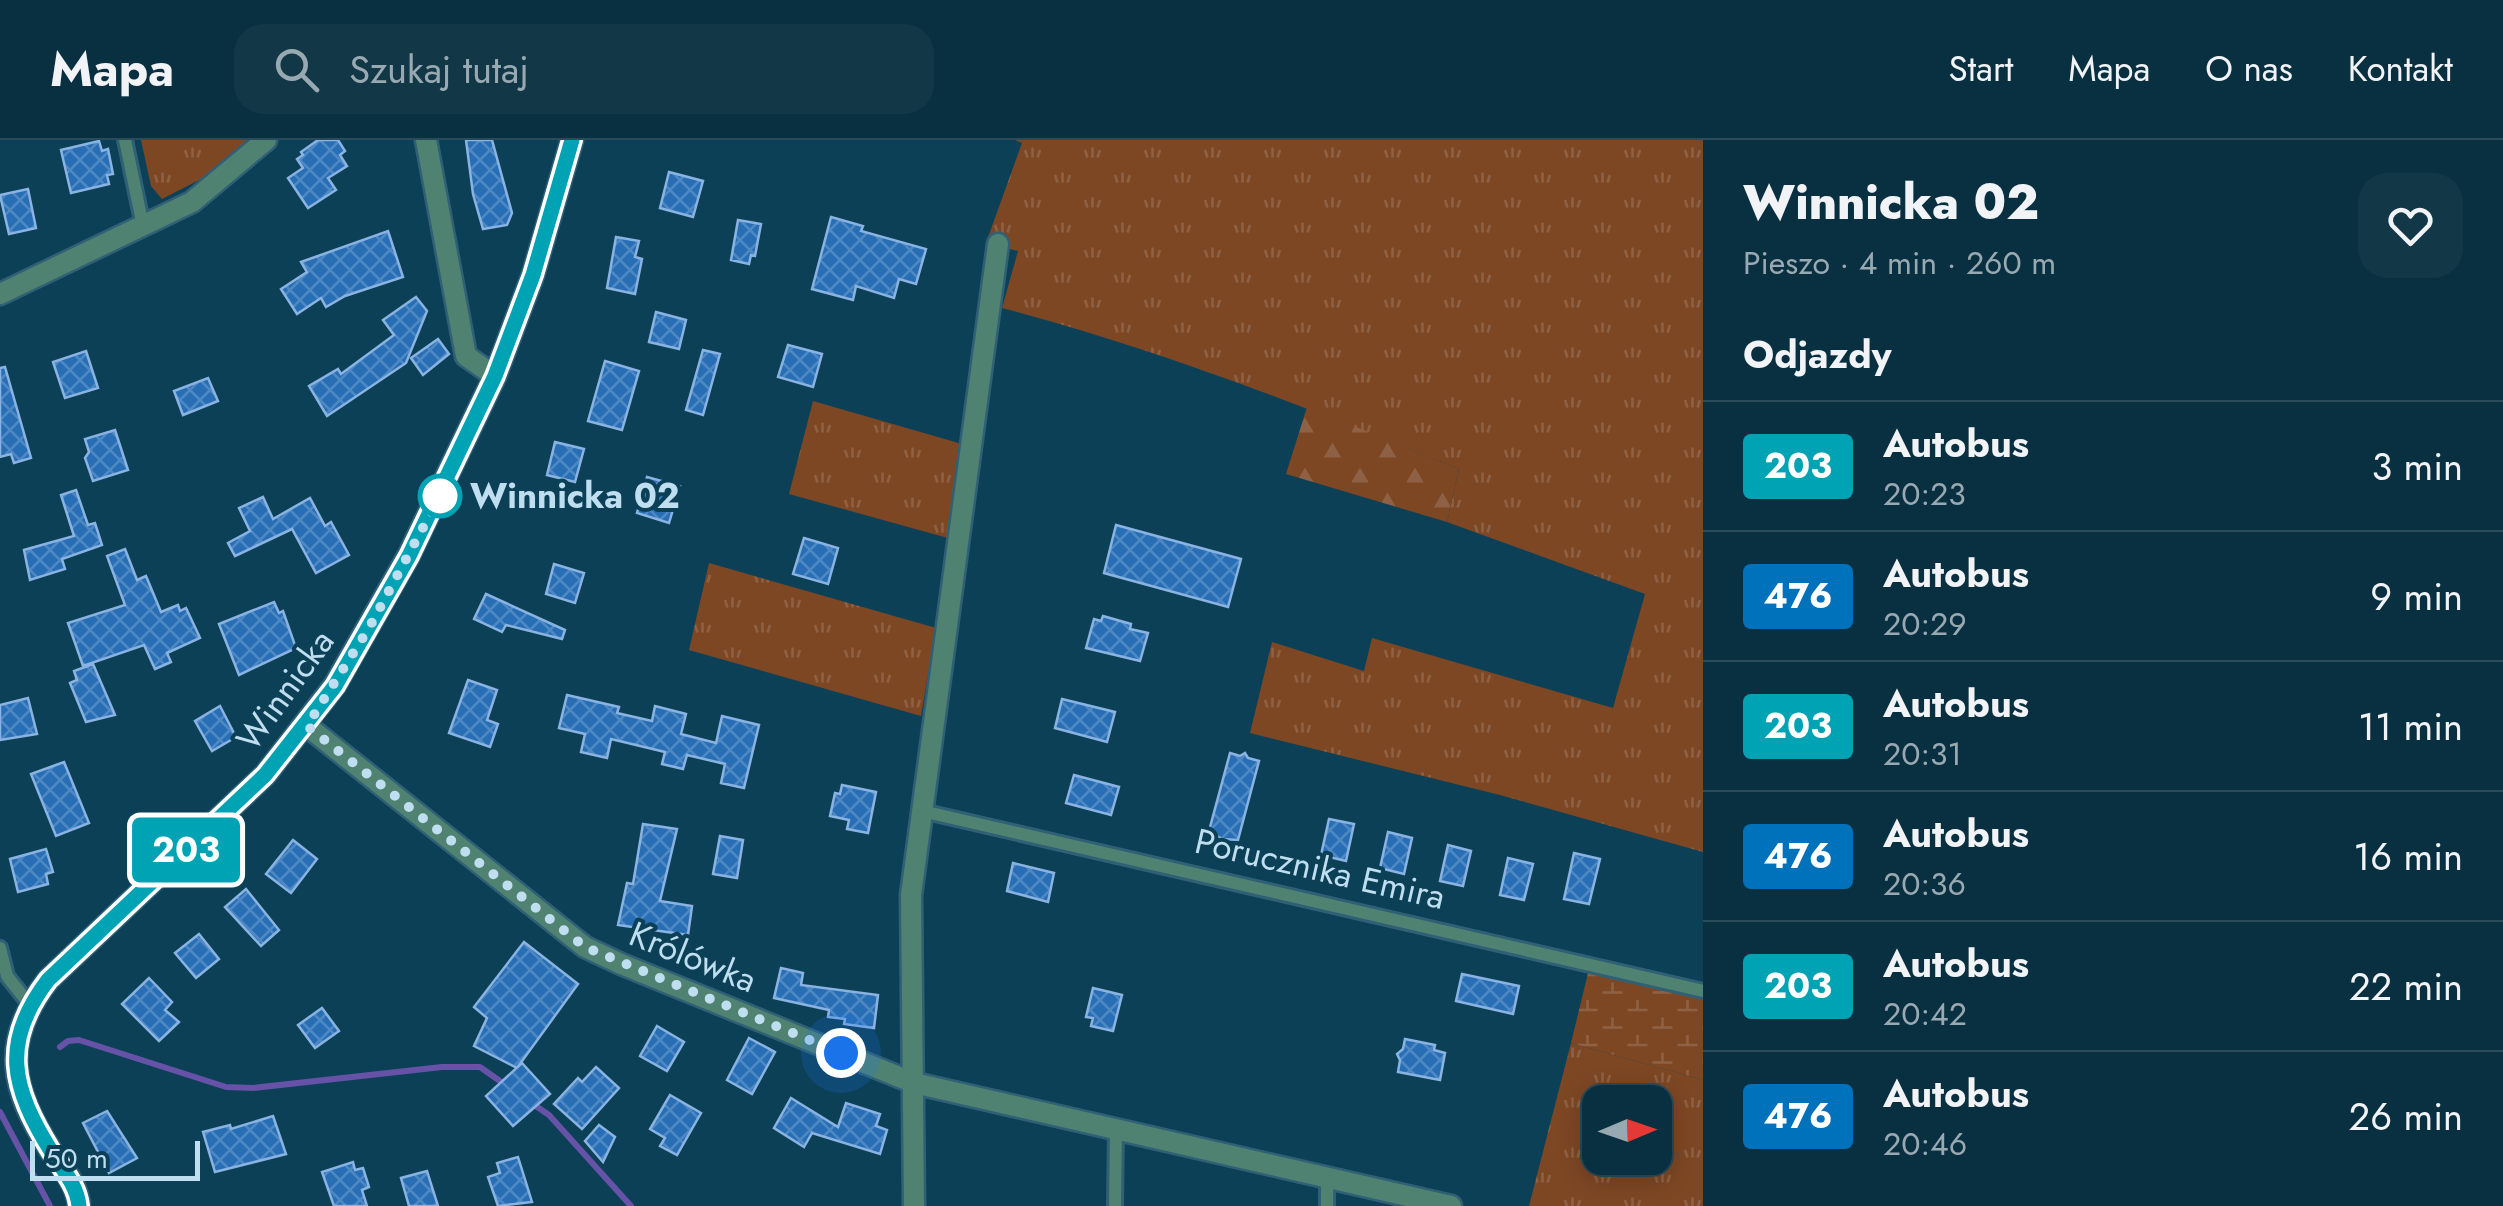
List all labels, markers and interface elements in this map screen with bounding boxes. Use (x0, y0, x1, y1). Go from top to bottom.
search box (234, 24, 934, 114)
text: Mapa (50, 35, 174, 104)
icon: search (269, 42, 324, 97)
text: Szukaj tutaj (349, 42, 529, 97)
text: Start (1948, 44, 2013, 94)
text: Mapa (2068, 44, 2150, 94)
text: O nas (2205, 44, 2293, 94)
text: Kontakt (2348, 44, 2453, 94)
text: Winnicka 02 (1743, 168, 2039, 237)
button: heart (2358, 173, 2463, 278)
text: Pieszo · 4 min · 260 m (1743, 240, 2056, 286)
text: Odjazdy (1743, 327, 1892, 382)
text: Autobus (1883, 416, 2029, 471)
text: 3 min (2371, 439, 2463, 494)
text: 203 (1764, 441, 1832, 491)
place label: Winnicka 02 (470, 471, 680, 521)
text: 20:23 (1883, 471, 1966, 517)
marker: Winnicka 02 (419, 475, 461, 517)
text: Autobus (1883, 546, 2029, 601)
text: 9 min (2370, 569, 2463, 624)
text: 476 (1764, 571, 1832, 621)
text: 20:29 (1883, 601, 1967, 647)
street label: Winnicka (224, 619, 346, 761)
text: Autobus (1883, 676, 2029, 731)
text: 11 min (2358, 699, 2463, 754)
text: 203 (1764, 701, 1832, 751)
text: 20:31 (1883, 731, 1962, 777)
text: Autobus (1883, 806, 2029, 861)
street label: Porucznika Emira (1190, 816, 1450, 922)
line badge: 203 (128, 818, 244, 882)
text: 203 (152, 825, 220, 875)
text: 16 min (2353, 829, 2463, 884)
text: 476 (1764, 831, 1832, 881)
text: 20:36 (1883, 861, 1966, 907)
street label: Królówka (622, 909, 764, 1005)
text: Autobus (1883, 936, 2029, 991)
text: 22 min (2349, 959, 2463, 1014)
text: 203 (1764, 961, 1832, 1011)
text: 20:42 (1883, 991, 1967, 1037)
your location (816, 1028, 866, 1078)
text: Autobus (1883, 1066, 2029, 1121)
north arrow (1582, 1085, 1672, 1175)
map controls (1582, 1085, 1672, 1175)
text: 26 min (2349, 1089, 2463, 1144)
text: 476 (1764, 1091, 1832, 1141)
text: 20:46 (1883, 1121, 1967, 1167)
scale bar (30, 1136, 200, 1180)
text: 50 m (45, 1138, 108, 1179)

